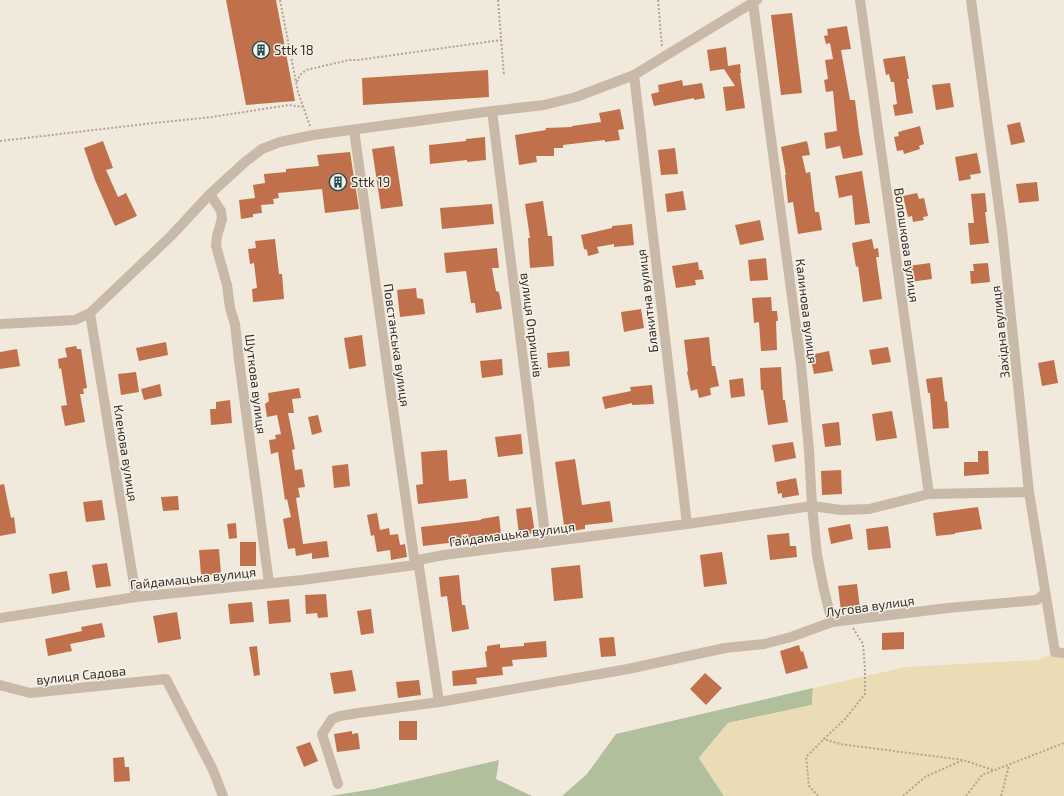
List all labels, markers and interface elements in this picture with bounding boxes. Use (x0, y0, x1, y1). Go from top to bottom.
building icon: Sttk 18 (251, 40, 271, 60)
place label: Sttk 18 (274, 42, 314, 58)
building icon: Sttk 19 (328, 172, 348, 192)
place label: Sttk 19 (351, 174, 390, 190)
street label: Волошкова вулиця (891, 187, 923, 303)
street label: Блакитна вулиця (633, 248, 661, 354)
street label: Калинова вулиця (793, 258, 821, 364)
street label: вулиця Опришків (518, 272, 546, 378)
street label: Повстанська вулиця (380, 282, 414, 408)
street label: Західна вулиця (987, 285, 1013, 379)
street label: Шуткова вулиця (242, 333, 270, 435)
street label: Кленова вулиця (110, 403, 142, 503)
street label: Гайдамацька вулиця (448, 518, 576, 550)
street label: Гайдамацька вулиця (129, 563, 257, 593)
street label: Лугова вулиця (825, 592, 915, 620)
street label: вулиця Садова (35, 662, 127, 688)

